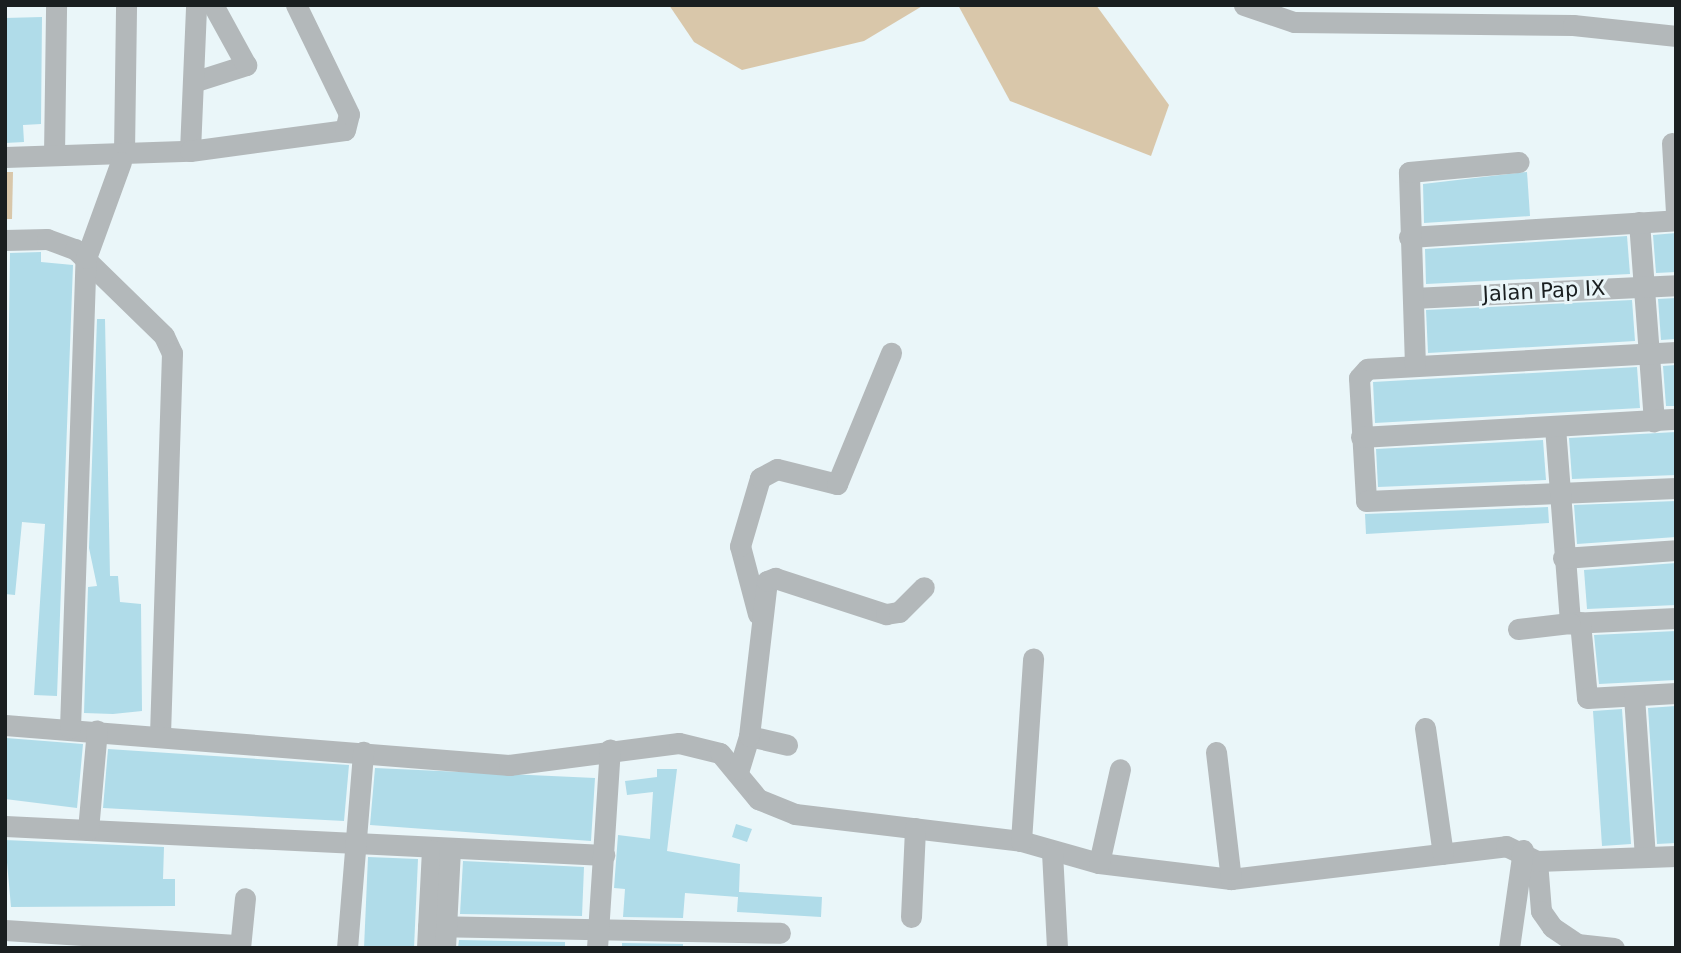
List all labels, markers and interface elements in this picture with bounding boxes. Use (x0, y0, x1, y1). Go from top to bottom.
street label: Jalan Pap IX (1482, 275, 1606, 307)

